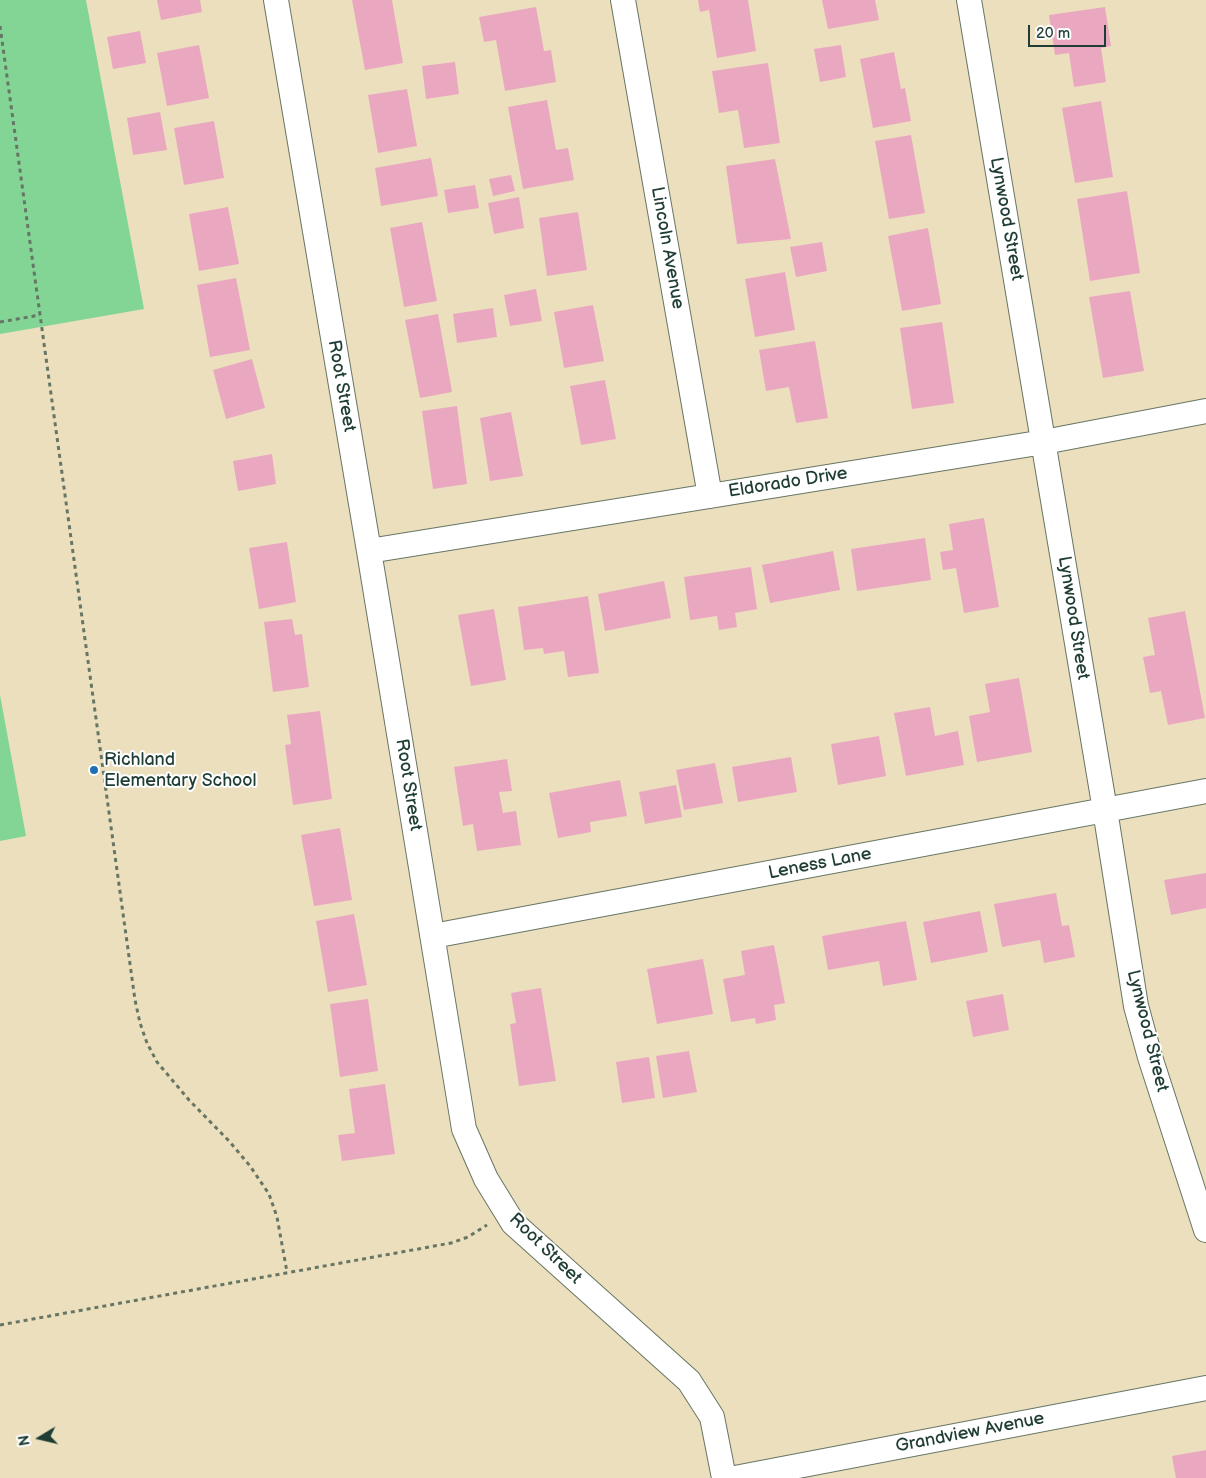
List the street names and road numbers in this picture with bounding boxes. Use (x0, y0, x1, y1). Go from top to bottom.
street label: Lynwood Street (985, 156, 1027, 282)
street label: Lincoln Avenue (646, 185, 688, 311)
street label: Root Street (322, 338, 360, 434)
street label: Eldorado Drive (727, 463, 849, 503)
street label: Lynwood Street (1053, 555, 1093, 681)
street label: Root Street (390, 737, 426, 833)
street label: Leness Lane (766, 843, 874, 885)
street label: Lynwood Street (1121, 968, 1173, 1094)
street label: Root Street (504, 1209, 586, 1289)
street label: Grandview Avenue (894, 1408, 1046, 1458)

